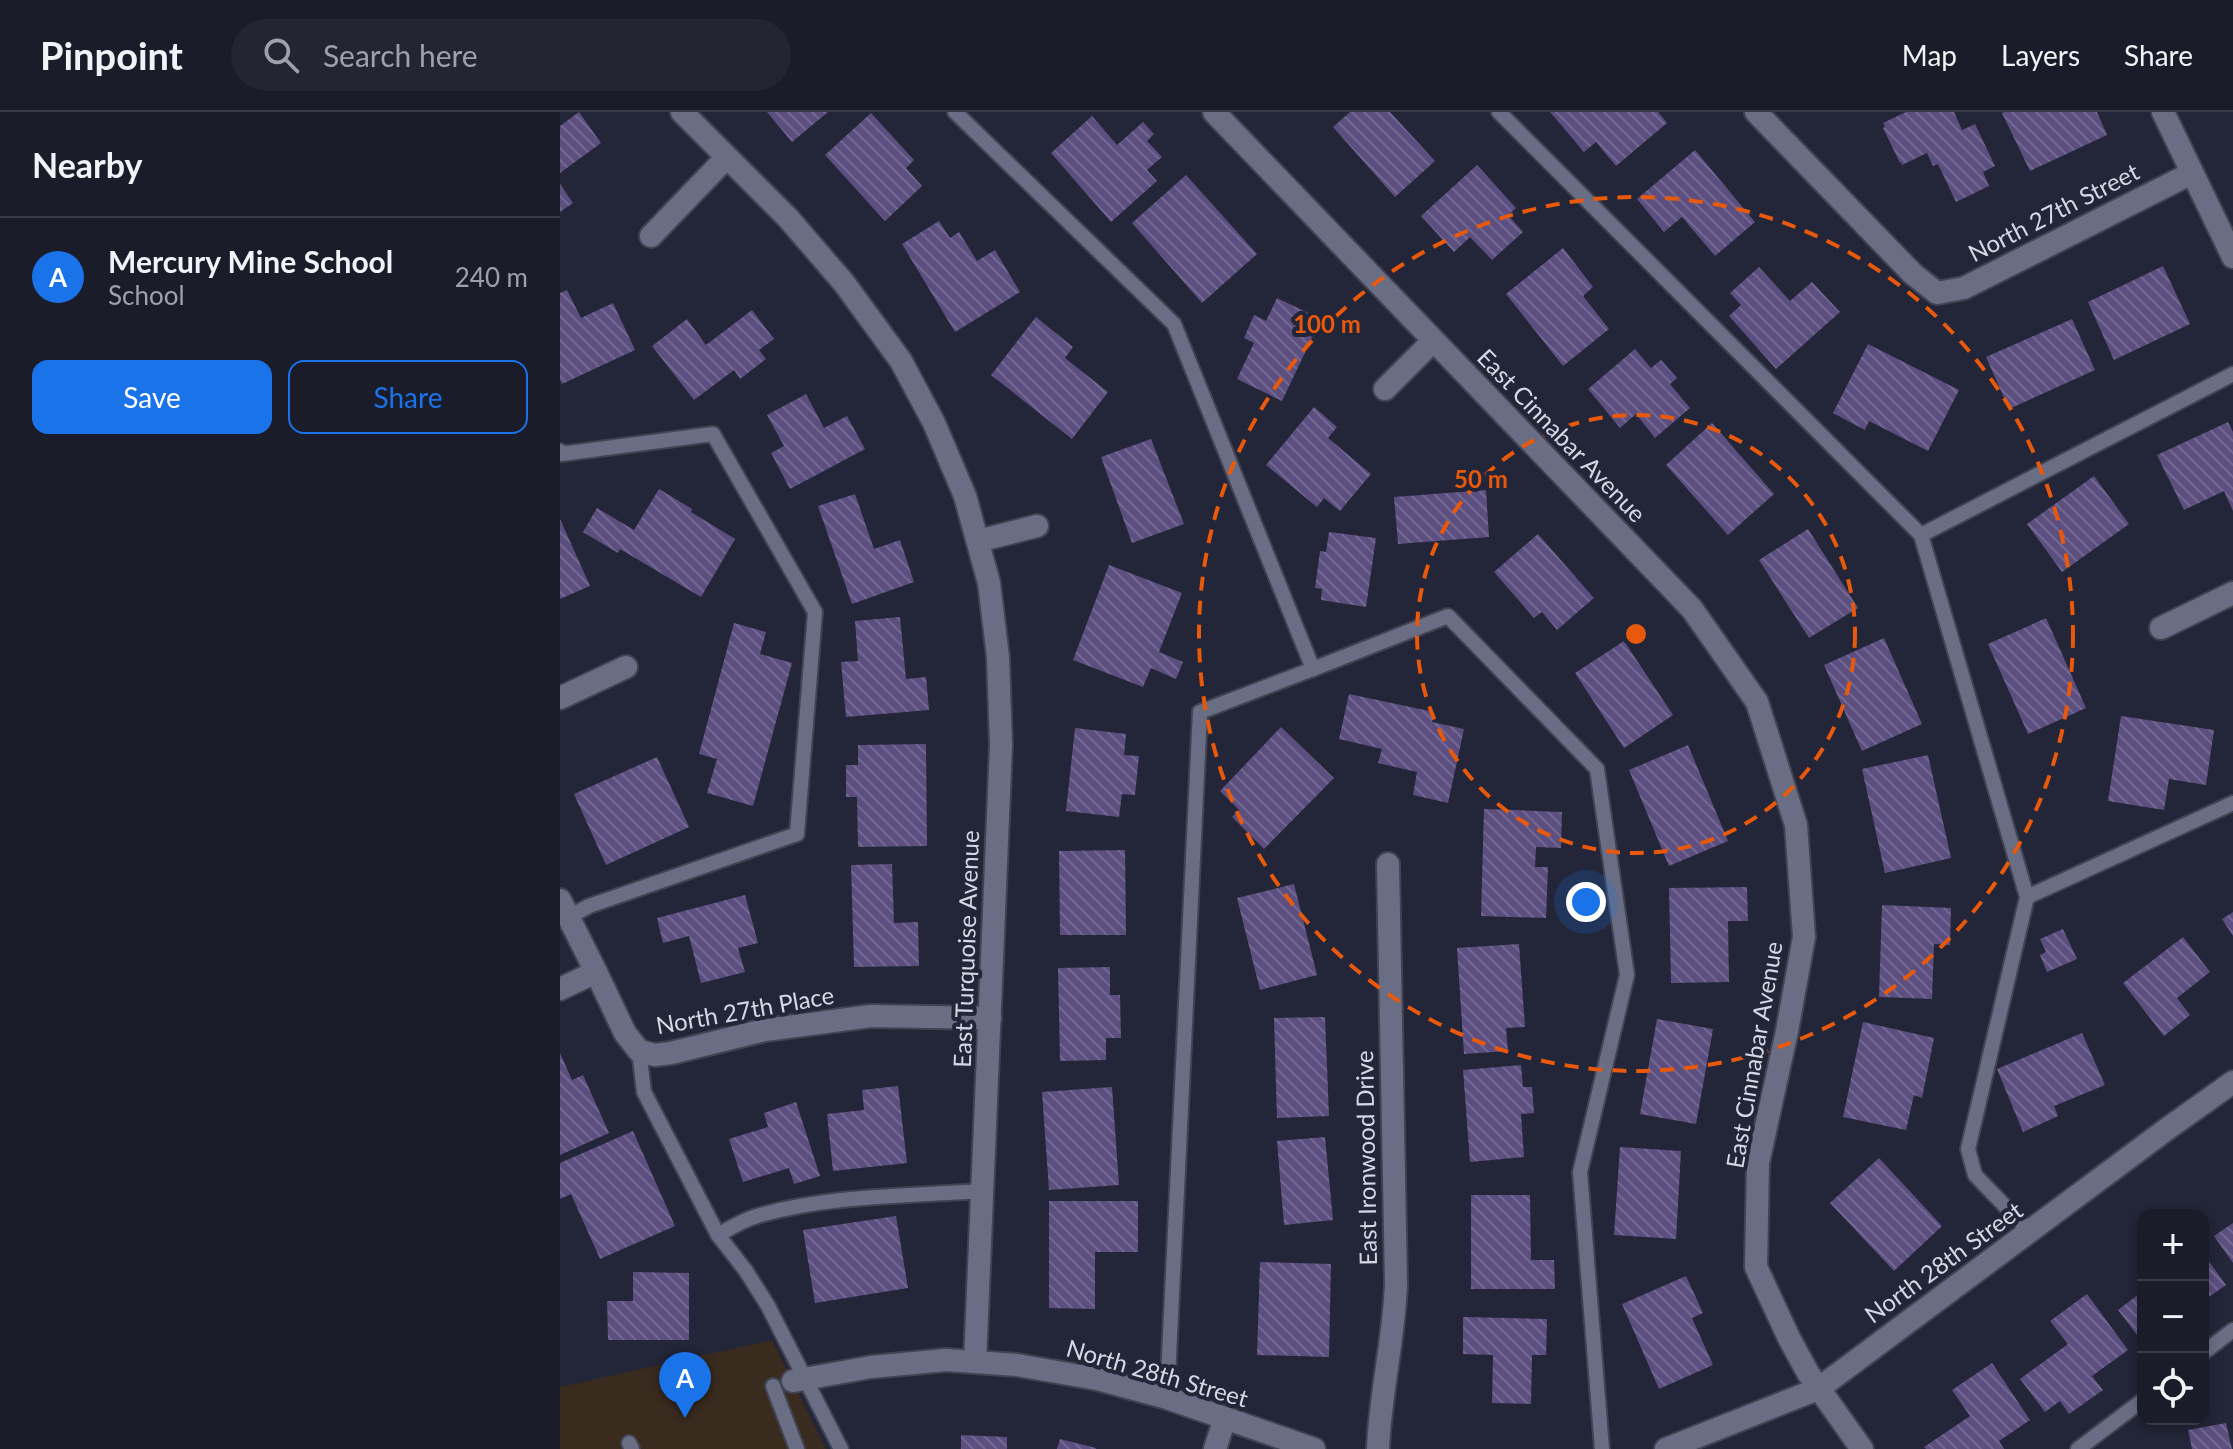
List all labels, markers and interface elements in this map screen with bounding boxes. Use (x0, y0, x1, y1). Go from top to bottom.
search box (231, 19, 791, 91)
text: Pinpoint (40, 32, 183, 78)
icon: search (259, 33, 303, 77)
text: Search here (323, 37, 478, 73)
text: Map (1902, 38, 1957, 72)
text: Layers (2001, 38, 2080, 72)
text: Share (2124, 38, 2193, 72)
text: Nearby (32, 144, 143, 185)
street label: North 27th Street (1963, 156, 2144, 267)
text: Mercury Mine School (108, 243, 393, 279)
text: A (49, 261, 67, 293)
text: 240 m (455, 261, 528, 293)
text: School (108, 279, 185, 311)
text: 100 m (1293, 309, 1361, 338)
street label: East Cinnabar Avenue (1472, 342, 1652, 528)
button: Save (32, 360, 272, 434)
button: Share (288, 360, 528, 434)
text: 50 m (1454, 464, 1508, 493)
centre of rings (1622, 620, 1650, 648)
street label: East Turquoise Avenue (947, 830, 984, 1068)
your location (1566, 882, 1606, 922)
street label: East Cinnabar Avenue (1719, 939, 1788, 1170)
street label: North 27th Place (653, 980, 836, 1039)
street label: East Ironwood Drive (1349, 1050, 1382, 1266)
street label: North 28th Street (1859, 1195, 2028, 1329)
map controls (2137, 1209, 2209, 1425)
button: + (2137, 1209, 2209, 1281)
button: − (2137, 1281, 2209, 1353)
street label: North 28th Street (1063, 1333, 1252, 1412)
pin: A (659, 1352, 711, 1418)
button: locate (2137, 1353, 2209, 1425)

